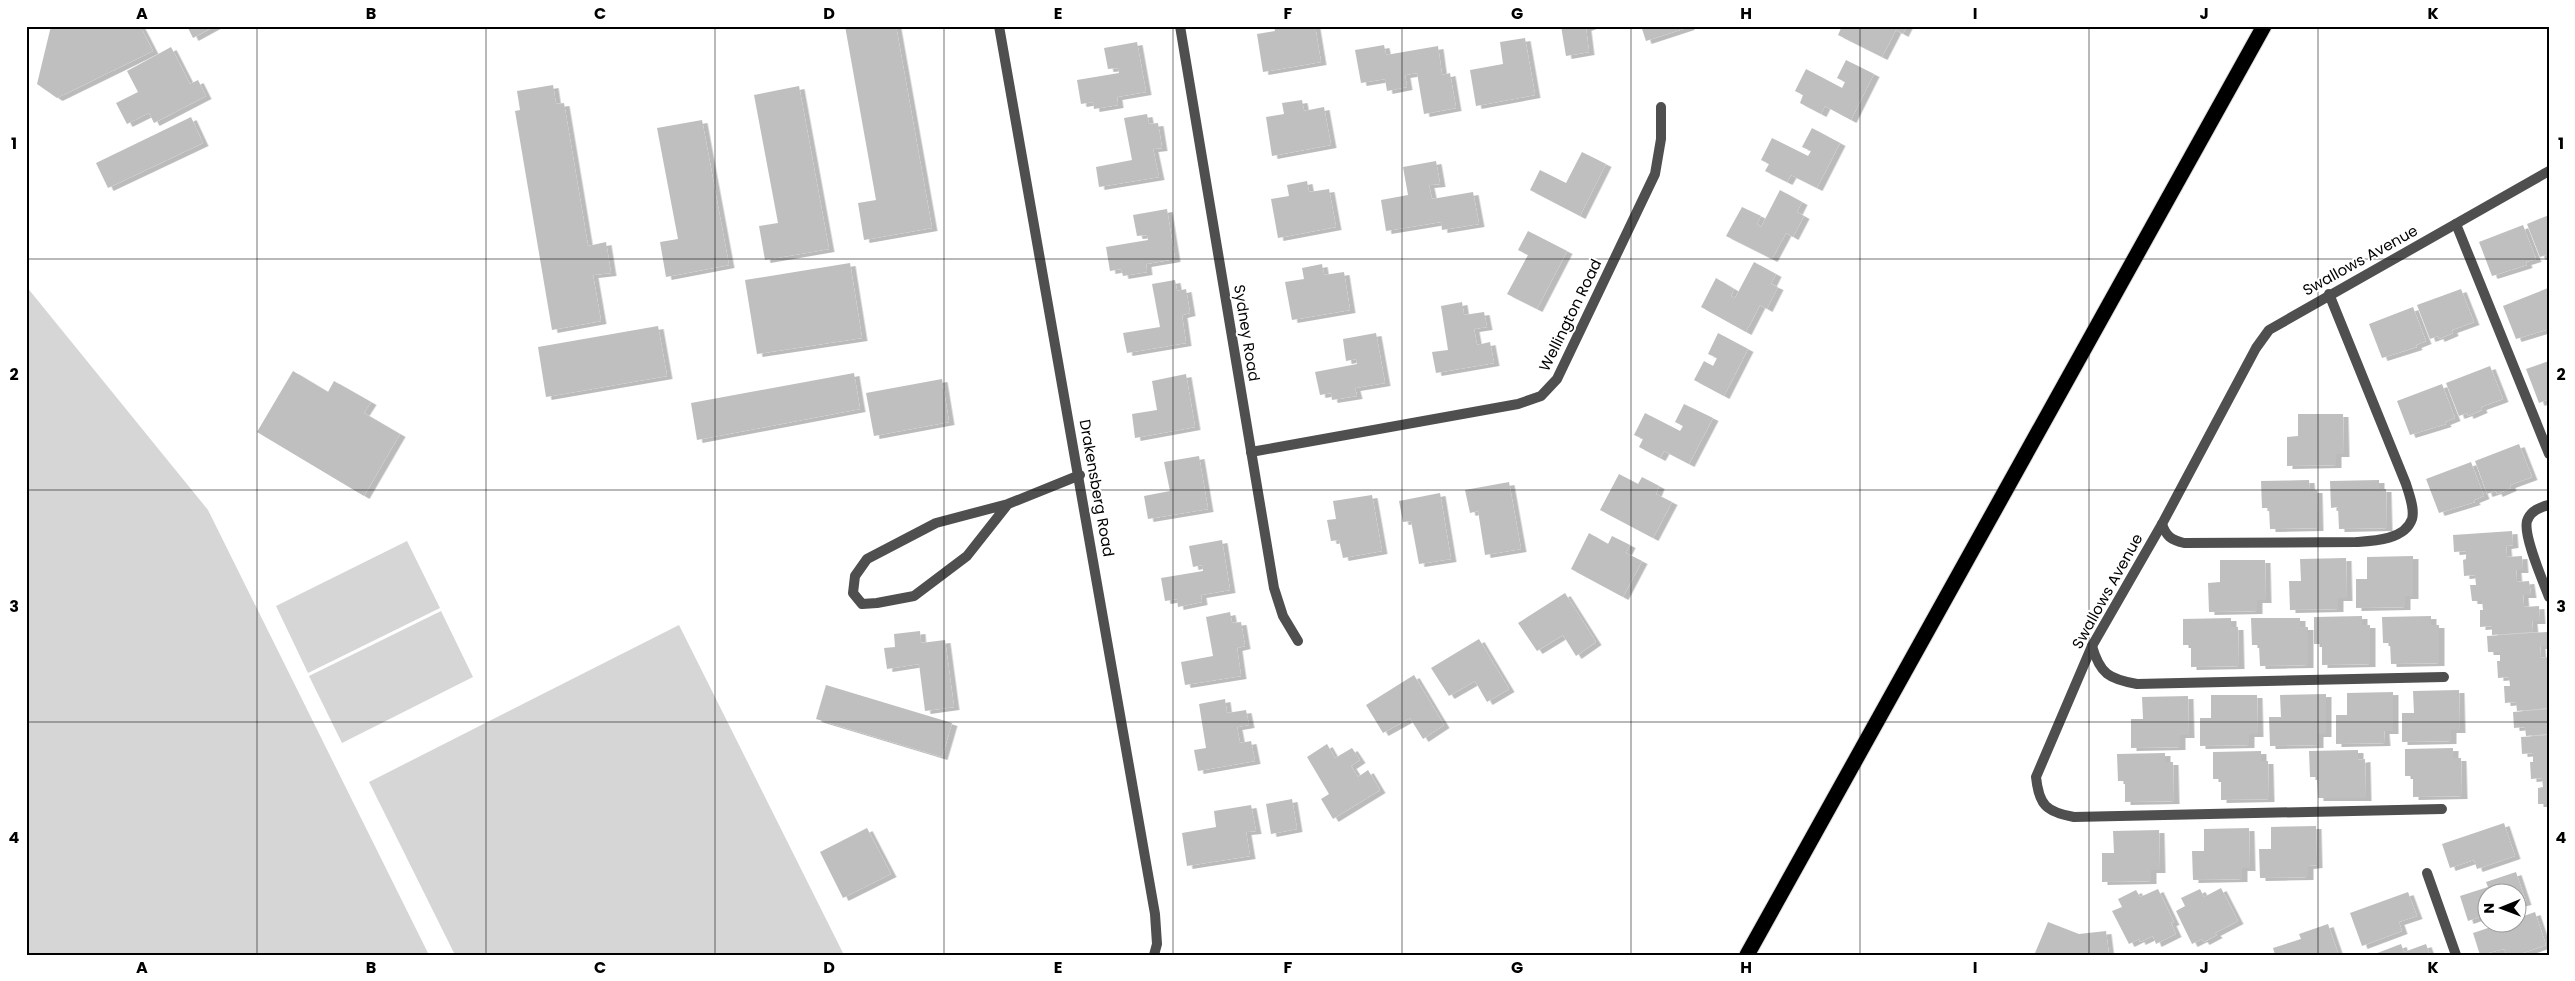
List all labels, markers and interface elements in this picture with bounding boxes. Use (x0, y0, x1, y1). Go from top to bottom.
text: A (136, 2, 148, 25)
text: B (366, 2, 376, 25)
text: C (594, 2, 606, 25)
text: D (823, 2, 835, 25)
text: E (1054, 2, 1062, 25)
text: F (1284, 2, 1293, 25)
text: G (1511, 2, 1523, 25)
text: H (1740, 2, 1752, 25)
text: I (1973, 2, 1977, 25)
text: J (2199, 2, 2209, 25)
text: K (2427, 2, 2439, 25)
text: 1 (11, 132, 17, 155)
text: 1 (2558, 132, 2564, 155)
street label: Swallows Avenue (2299, 220, 2421, 300)
street label: Wellington Road (1534, 255, 1606, 375)
street label: Sydney Road (1229, 283, 1265, 383)
text: 2 (9, 363, 19, 386)
text: 2 (2556, 363, 2566, 386)
street label: Drakensberg Road (1075, 418, 1119, 558)
street label: Swallows Avenue (2067, 530, 2147, 652)
text: 3 (9, 595, 19, 618)
text: 3 (2556, 595, 2566, 618)
text: 4 (9, 826, 20, 849)
text: 4 (2556, 826, 2567, 849)
north arrow (2478, 884, 2528, 934)
text: N (2479, 903, 2499, 914)
text: A (136, 956, 148, 979)
text: B (366, 956, 376, 979)
text: C (594, 956, 606, 979)
text: D (823, 956, 835, 979)
text: E (1054, 956, 1062, 979)
text: F (1284, 956, 1293, 979)
text: G (1511, 956, 1523, 979)
text: H (1740, 956, 1752, 979)
text: I (1973, 956, 1977, 979)
text: J (2199, 956, 2209, 979)
text: K (2427, 956, 2439, 979)

